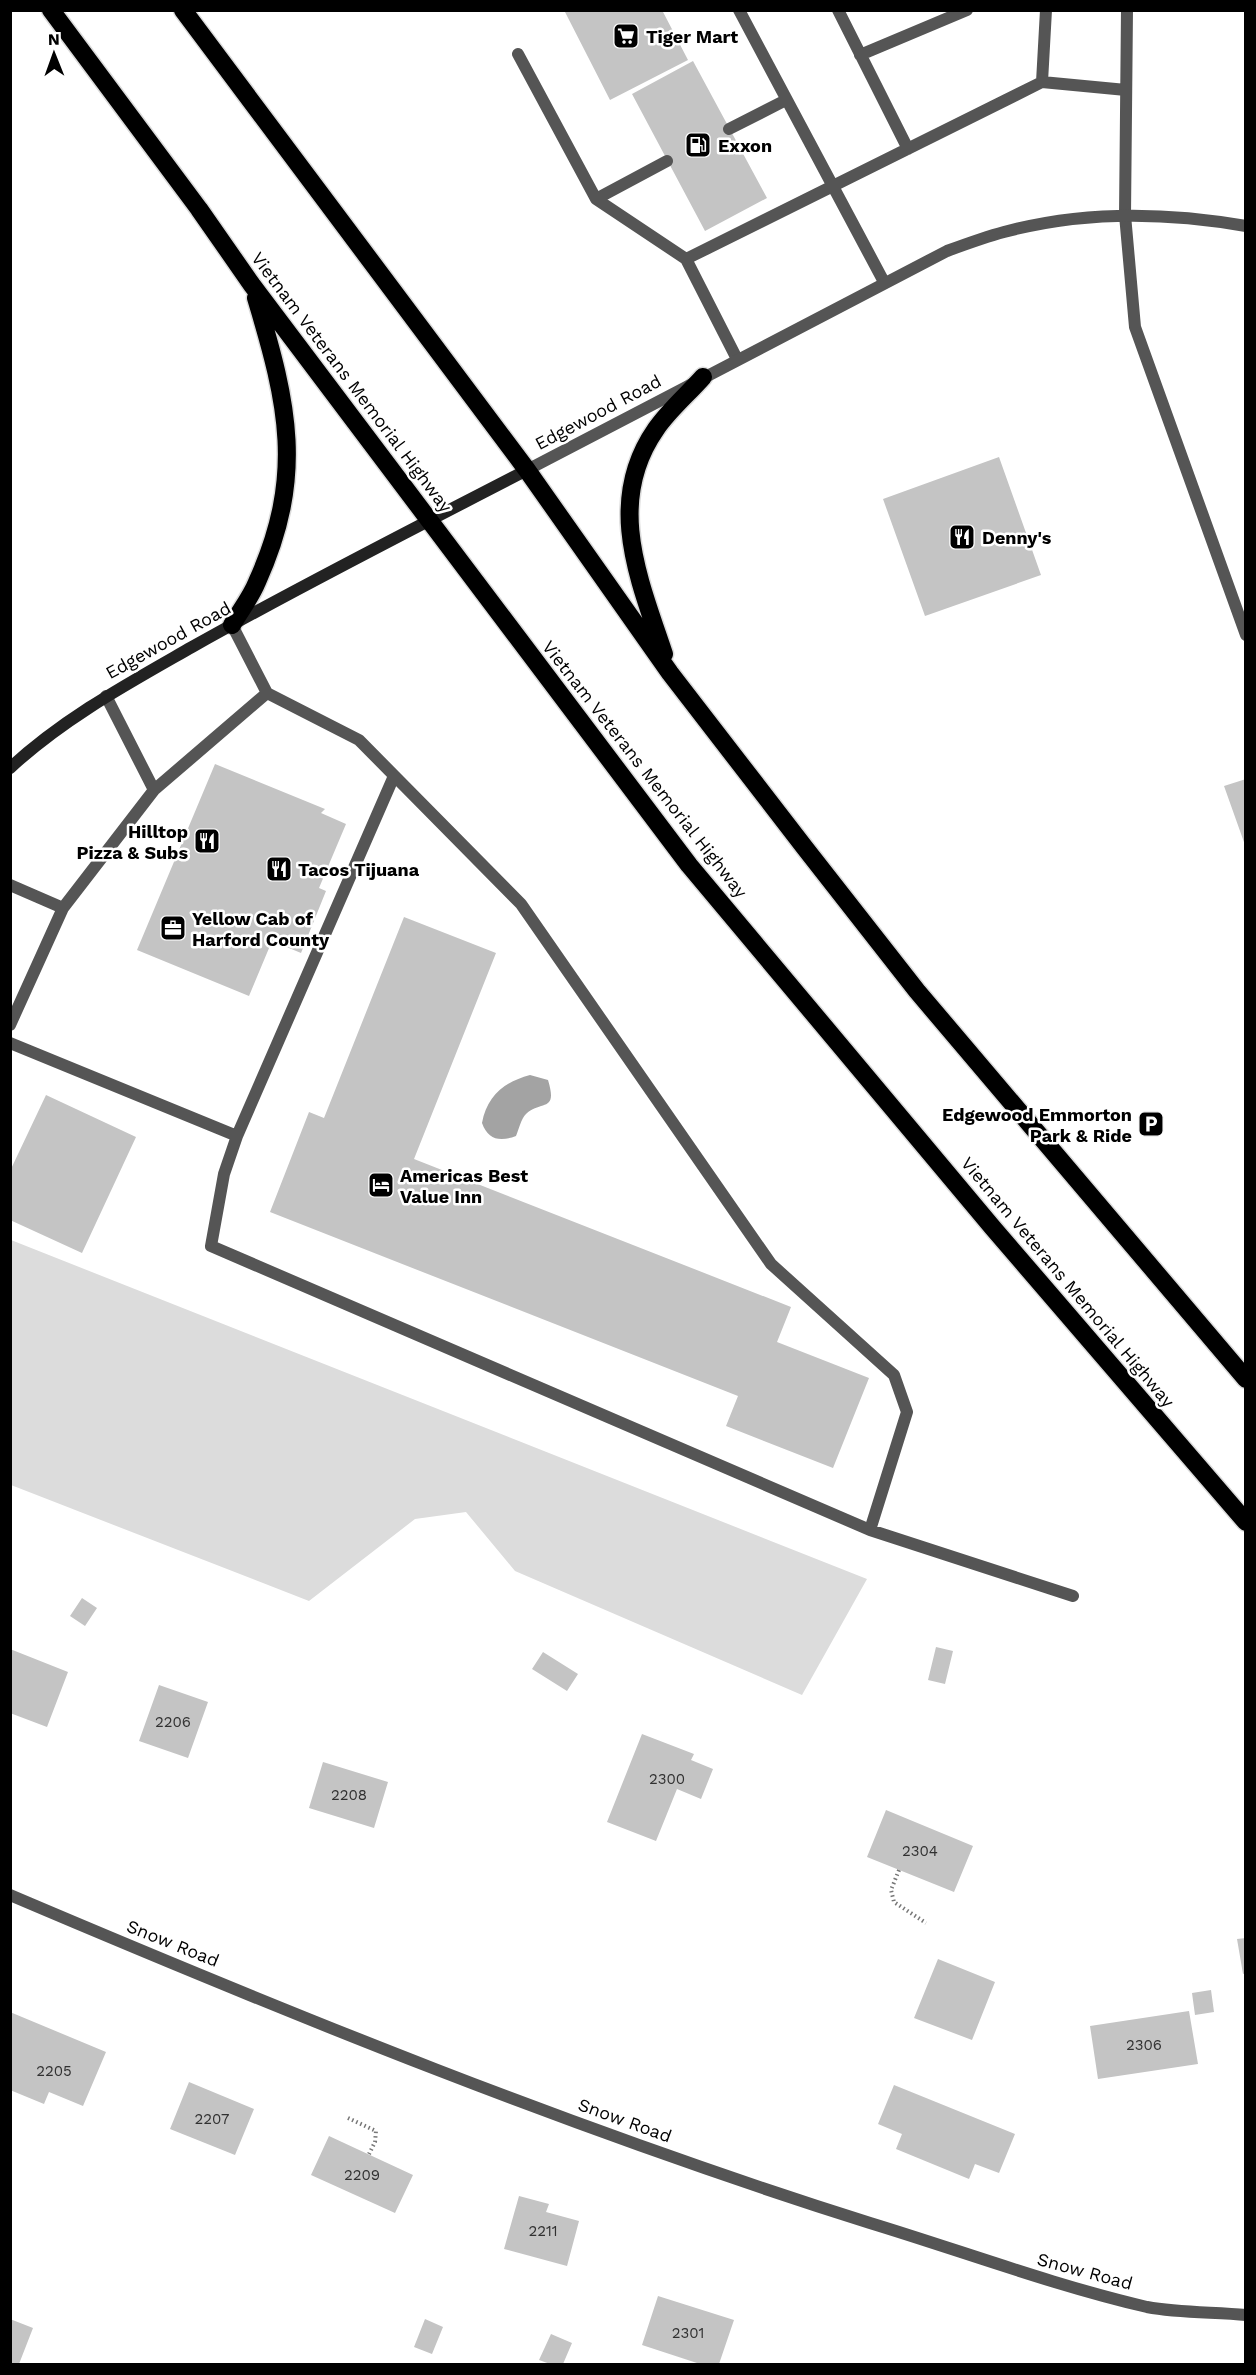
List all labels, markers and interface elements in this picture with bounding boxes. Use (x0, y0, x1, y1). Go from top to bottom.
supermarket icon: Tiger Mart (611, 21, 641, 51)
north arrow (24, 24, 84, 84)
place label: Tiger Mart (646, 26, 738, 47)
text: N (48, 30, 60, 49)
fuel station icon: Exxon (683, 130, 713, 160)
place label: Exxon (718, 135, 772, 156)
street label: Vietnam Veterans Memorial Highway (247, 248, 457, 517)
street label: Edgewood Road (531, 370, 665, 454)
restaurant icon: Denny's (947, 522, 977, 552)
place label: Denny's (982, 527, 1052, 548)
street label: Edgewood Road (102, 597, 234, 683)
street label: Vietnam Veterans Memorial Highway (538, 636, 752, 902)
place label: Hilltop Pizza & Subs (76, 821, 188, 863)
restaurant icon: Hilltop Pizza & Subs (192, 826, 222, 856)
restaurant icon: Tacos Tijuana (264, 854, 294, 884)
place label: Tacos Tijuana (298, 859, 420, 880)
place label: Yellow Cab of Harford County (192, 908, 330, 950)
office icon: Yellow Cab of Harford County (158, 913, 188, 943)
place label: Edgewood Emmorton Park & Ride (942, 1104, 1132, 1146)
parking icon: Edgewood Emmorton Park & Ride (1136, 1109, 1166, 1139)
street label: Vietnam Veterans Memorial Highway (957, 1153, 1179, 1412)
place label: Americas Best Value Inn (400, 1165, 528, 1207)
hotel icon: Americas Best Value Inn (366, 1170, 396, 1200)
house number: 2206 (155, 1713, 191, 1731)
house number: 2300 (649, 1770, 685, 1788)
house number: 2208 (331, 1786, 367, 1804)
house number: 2304 (902, 1842, 938, 1860)
street label: Snow Road (124, 1915, 222, 1971)
house number: 2306 (1126, 2036, 1162, 2054)
house number: 2205 (36, 2062, 72, 2080)
street label: Snow Road (575, 2093, 675, 2147)
house number: 2207 (195, 2110, 229, 2128)
house number: 2209 (344, 2166, 380, 2184)
house number: 2211 (528, 2222, 558, 2240)
street label: Snow Road (1035, 2248, 1135, 2294)
house number: 2301 (672, 2324, 704, 2342)

